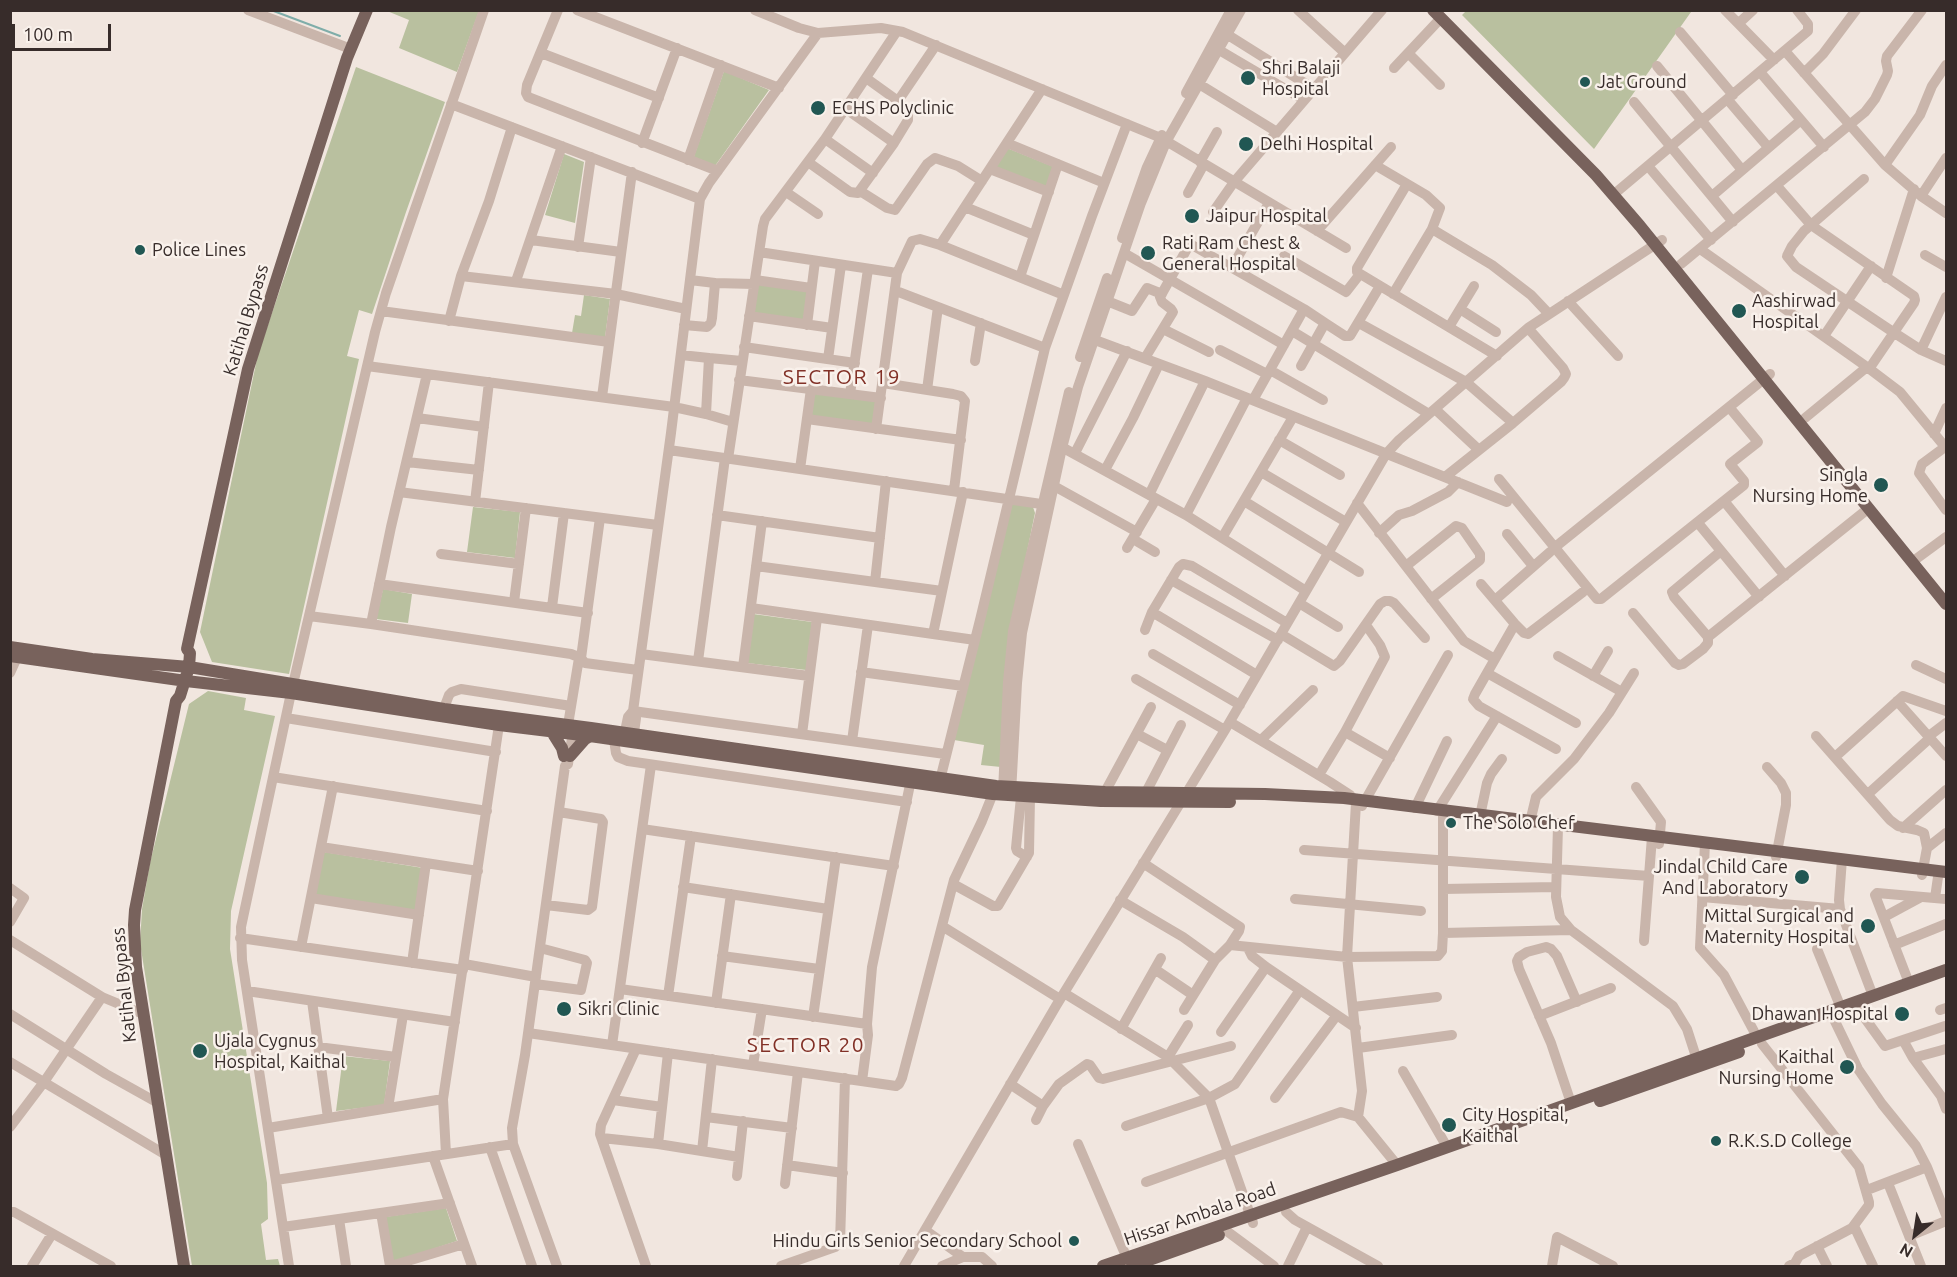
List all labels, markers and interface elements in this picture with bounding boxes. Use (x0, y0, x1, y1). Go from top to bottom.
scale bar (15, 12, 114, 50)
text: 100 m (23, 24, 73, 44)
place label: Shri Balaji Hospital (1262, 57, 1340, 100)
marker: Shri Balaji Hospital (1239, 69, 1257, 87)
place label: Jat Ground (1597, 71, 1687, 93)
marker: Jat Ground (1578, 75, 1592, 89)
place label: ECHS Polyclinic (832, 97, 954, 119)
marker: ECHS Polyclinic (809, 99, 827, 117)
place label: Delhi Hospital (1260, 133, 1373, 155)
marker: Delhi Hospital (1237, 135, 1255, 153)
place label: Jaipur Hospital (1206, 205, 1327, 227)
marker: Jaipur Hospital (1183, 207, 1201, 225)
place label: Rati Ram Chest & General Hospital (1162, 232, 1300, 274)
place label: Police Lines (152, 239, 246, 261)
marker: Police Lines (133, 243, 147, 257)
marker: Rati Ram Chest & General Hospital (1139, 244, 1157, 262)
street label: Katihal Bypass (219, 262, 273, 378)
place label: Aashirwad Hospital (1752, 290, 1836, 332)
marker: Aashirwad Hospital (1730, 302, 1748, 320)
district label: SECTOR 19 (783, 364, 901, 390)
place label: Singla Nursing Home (1753, 464, 1868, 506)
marker: Singla Nursing Home (1872, 476, 1890, 494)
place label: The Solo Chef (1463, 812, 1575, 834)
marker: The Solo Chef (1444, 816, 1458, 830)
place label: Jindal Child Care And Laboratory (1654, 856, 1788, 898)
marker: Jindal Child Care And Laboratory (1793, 868, 1811, 886)
place label: Mittal Surgical and Maternity Hospital (1704, 905, 1854, 948)
marker: Mittal Surgical and Maternity Hospital (1859, 917, 1877, 935)
street label: Katihal Bypass (107, 926, 141, 1044)
place label: Sikri Clinic (578, 998, 659, 1020)
marker: Sikri Clinic (555, 1000, 573, 1018)
place label: Dhawan Hospital (1751, 1003, 1888, 1025)
marker: Dhawan Hospital (1893, 1005, 1911, 1023)
place label: Ujala Cygnus Hospital, Kaithal (214, 1030, 345, 1072)
district label: SECTOR 20 (747, 1032, 865, 1058)
marker: Ujala Cygnus Hospital, Kaithal (191, 1042, 209, 1060)
place label: Kaithal Nursing Home (1719, 1046, 1834, 1088)
marker: Kaithal Nursing Home (1838, 1058, 1856, 1076)
place label: City Hospital, Kaithal (1462, 1104, 1569, 1146)
marker: City Hospital, Kaithal (1440, 1116, 1458, 1134)
place label: R.K.S.D College (1728, 1130, 1852, 1152)
marker: R.K.S.D College (1709, 1134, 1723, 1148)
street label: Hissar Ambala Road (1121, 1178, 1279, 1250)
north arrow (1885, 1205, 1945, 1265)
place label: Hindu Girls Senior Secondary School (772, 1230, 1062, 1252)
marker: Hindu Girls Senior Secondary School (1067, 1234, 1081, 1248)
text: N (1896, 1240, 1916, 1261)

